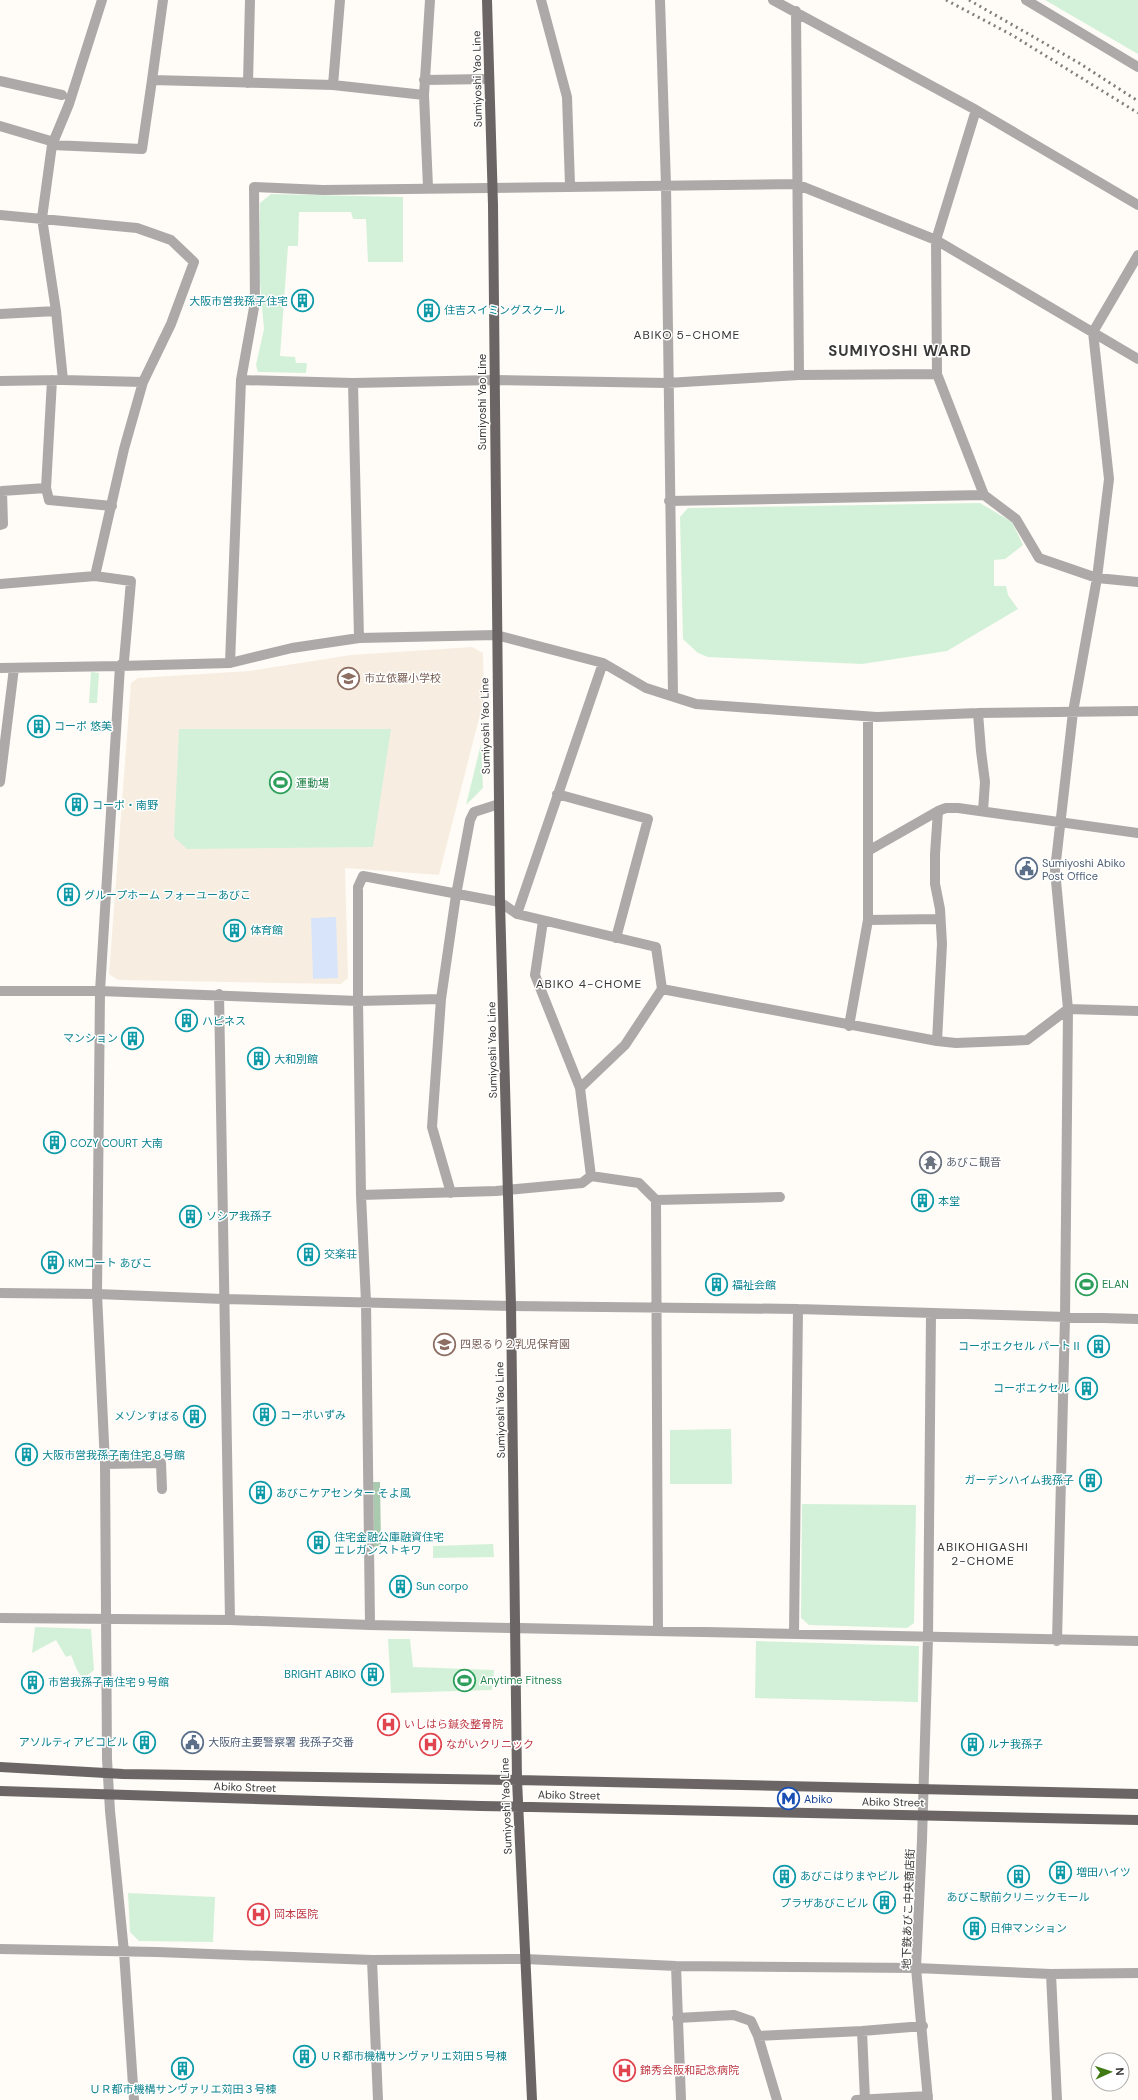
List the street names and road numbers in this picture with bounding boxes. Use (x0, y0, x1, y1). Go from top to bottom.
street label: Sumiyoshi Yao Line (469, 31, 485, 127)
street label: Sumiyoshi Yao Line (475, 354, 489, 450)
street label: Sumiyoshi Yao Line (477, 678, 493, 774)
street label: Sumiyoshi Yao Line (484, 1002, 500, 1098)
street label: Sumiyoshi Yao Line (492, 1362, 508, 1458)
street label: Sumiyoshi Yao Line (497, 1757, 515, 1855)
street label: Abiko Street (213, 1779, 277, 1795)
street label: Abiko Street (538, 1787, 600, 1803)
street label: Abiko Street (862, 1794, 924, 1810)
street label: 地下鉄あびこ中央商店街 (899, 1848, 917, 1970)

